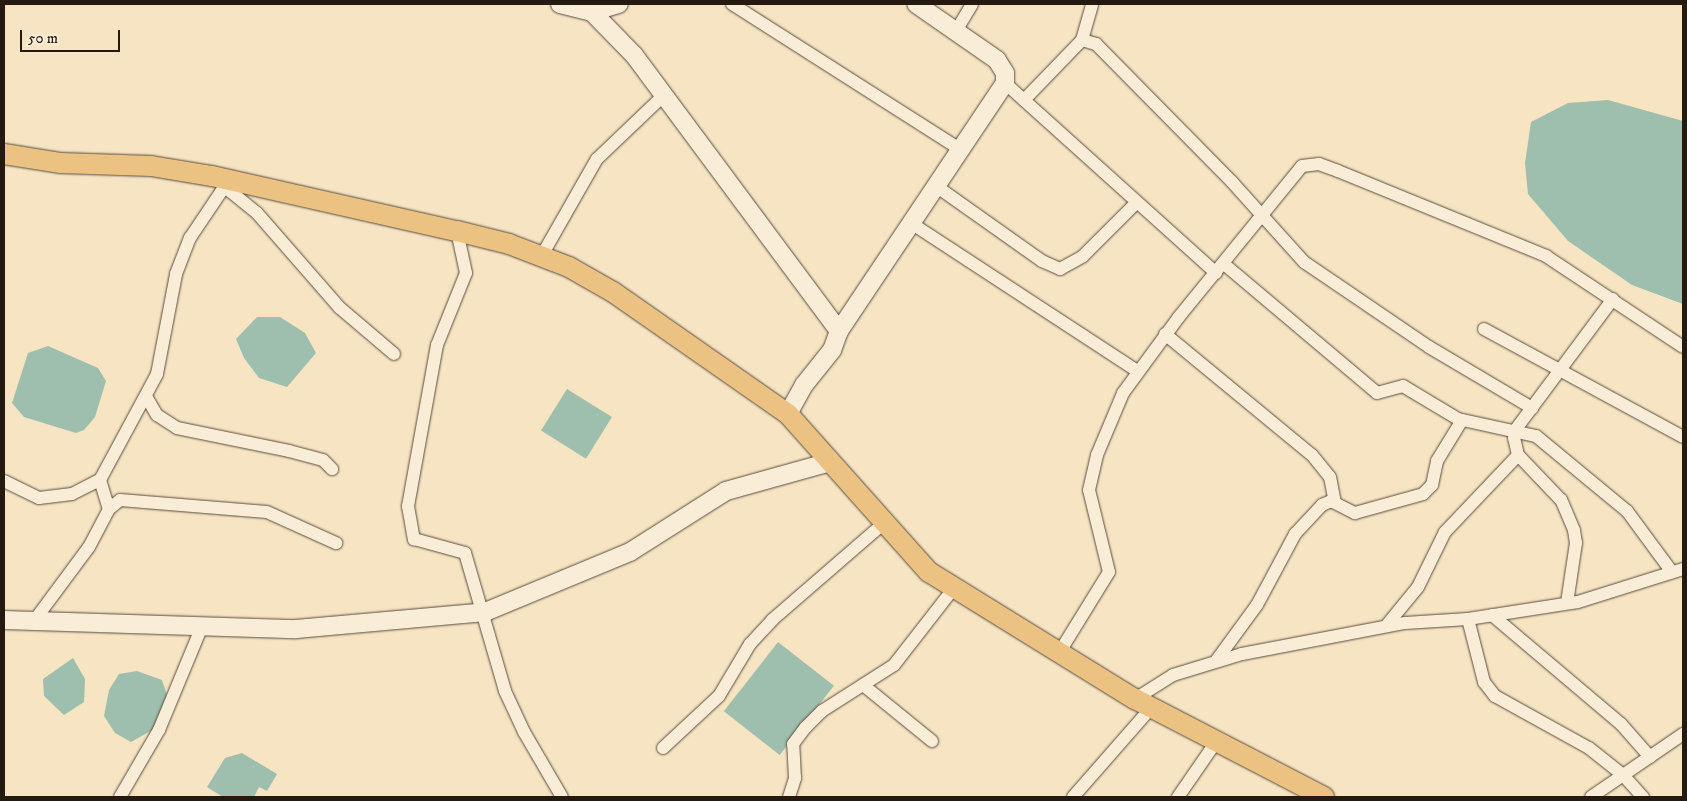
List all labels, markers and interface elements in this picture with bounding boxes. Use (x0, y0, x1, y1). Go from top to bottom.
scale bar (22, 20, 122, 52)
text: 50 m (28, 29, 58, 48)

